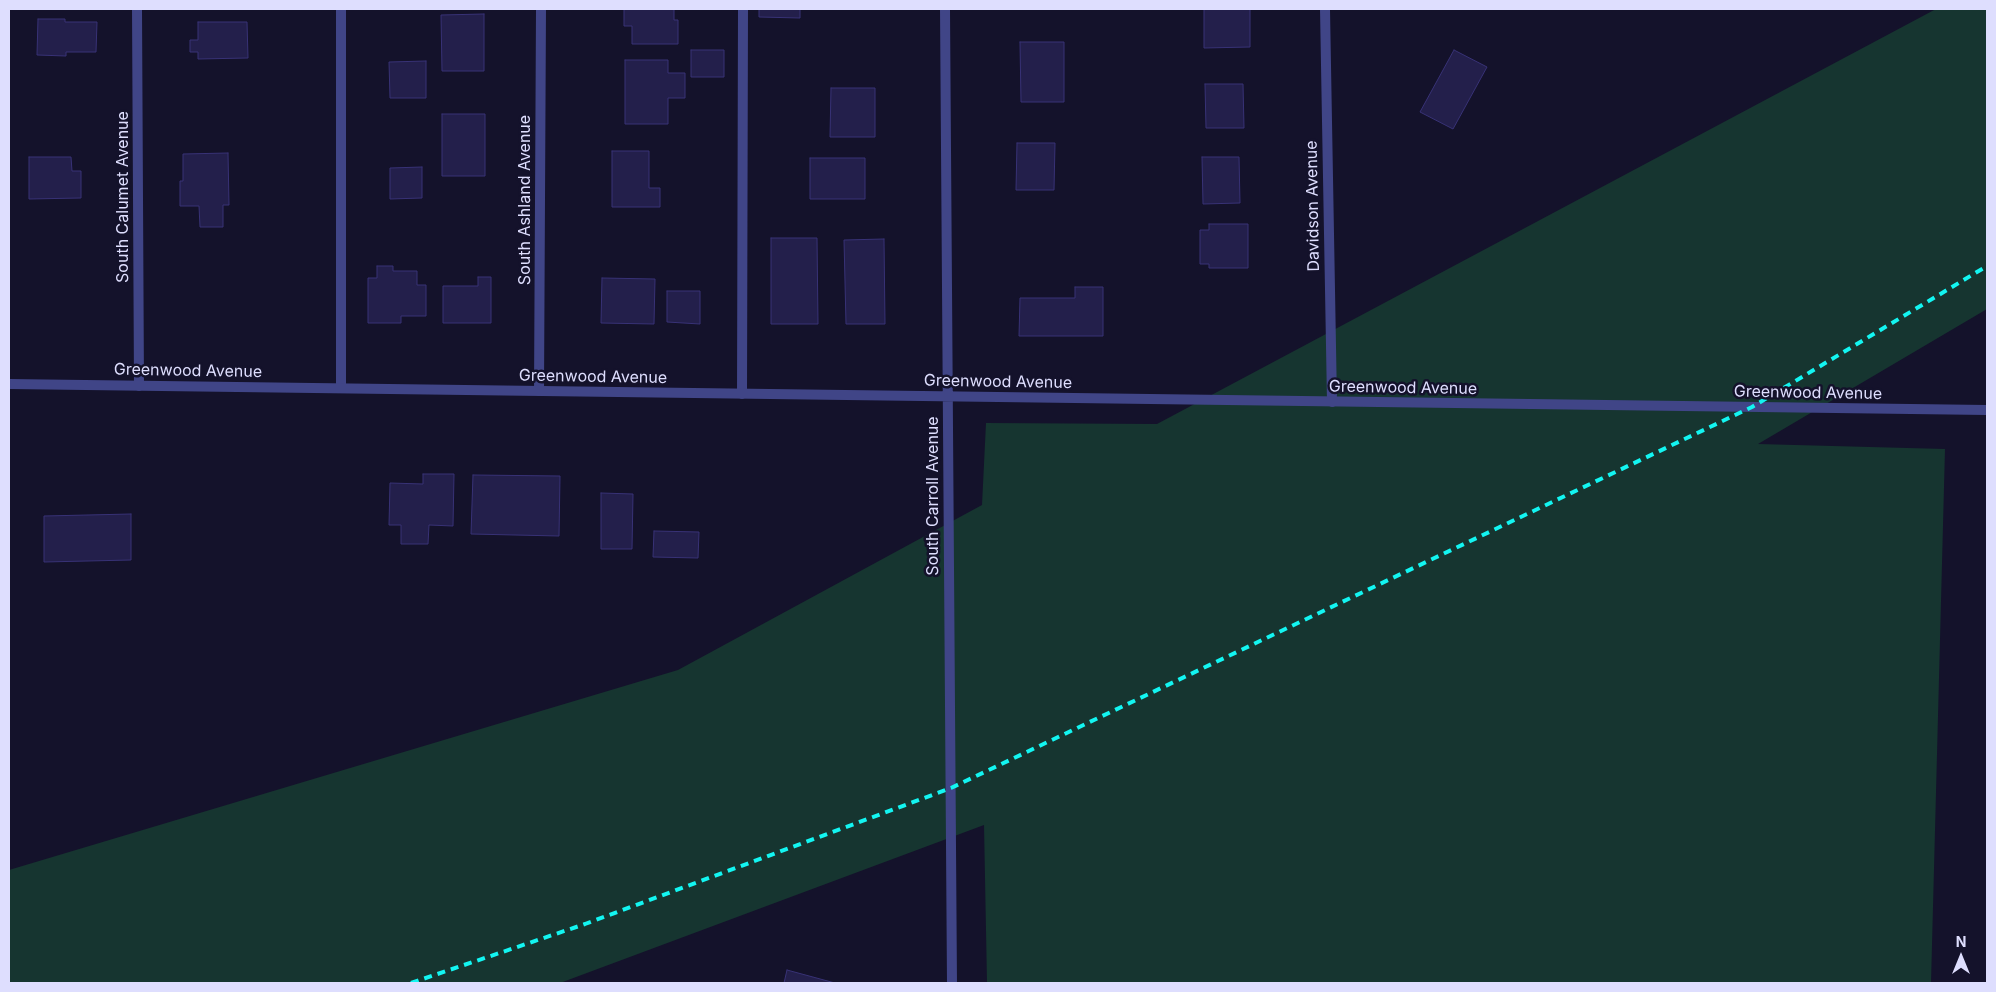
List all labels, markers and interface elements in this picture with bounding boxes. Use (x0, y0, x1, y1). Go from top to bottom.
street label: South Calumet Avenue (113, 111, 133, 283)
street label: South Ashland Avenue (515, 115, 535, 285)
street label: Davidson Avenue (1302, 140, 1324, 272)
street label: Greenwood Avenue (114, 360, 262, 382)
street label: Greenwood Avenue (519, 366, 667, 388)
street label: Greenwood Avenue (924, 371, 1072, 393)
street label: Greenwood Avenue (1329, 377, 1477, 399)
street label: Greenwood Avenue (1734, 382, 1882, 404)
street label: South Carroll Avenue (923, 416, 943, 576)
north arrow (1936, 932, 1986, 982)
text: N (1956, 933, 1966, 950)

